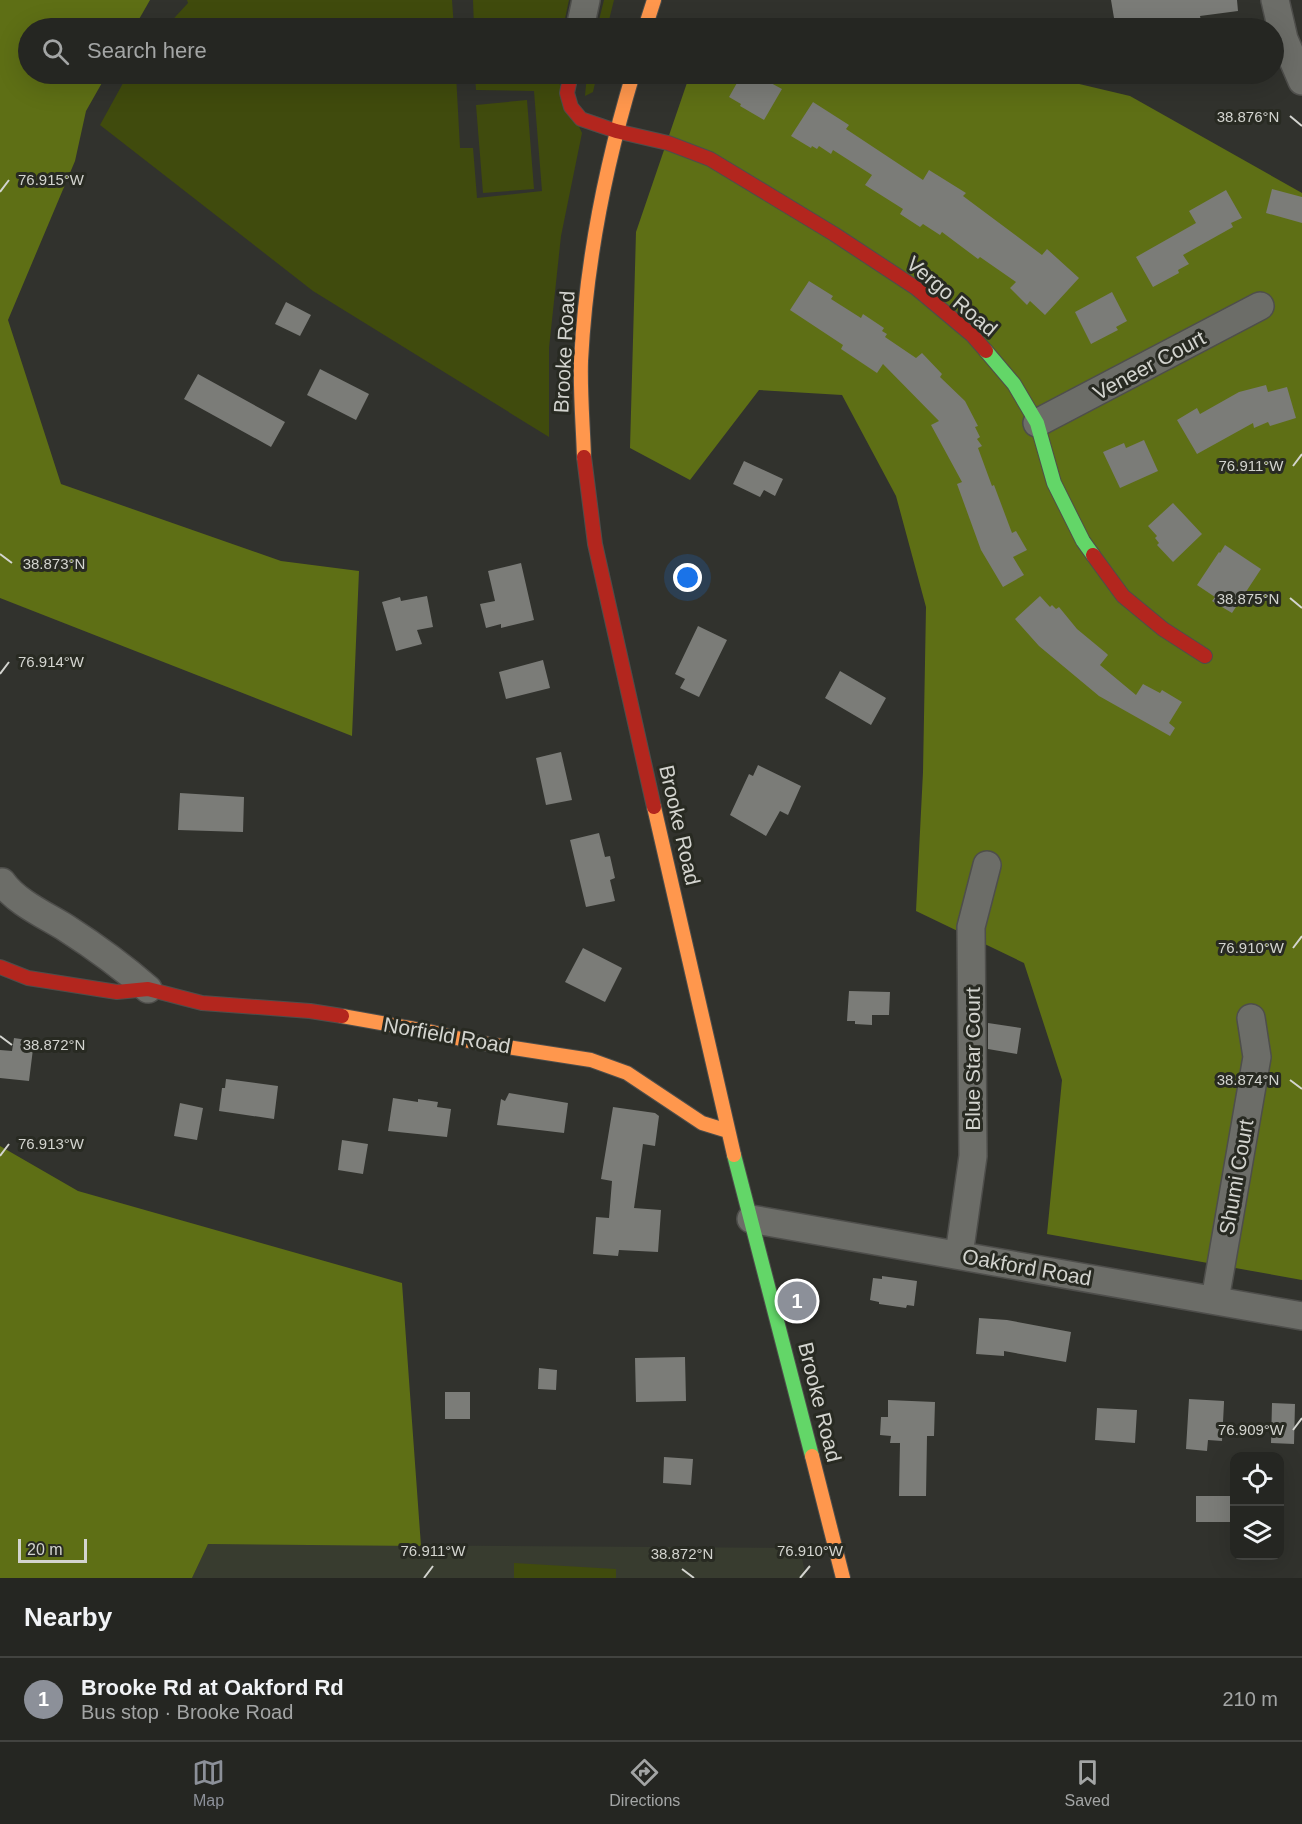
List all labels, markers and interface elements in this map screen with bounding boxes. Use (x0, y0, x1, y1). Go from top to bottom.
search box (18, 18, 1284, 84)
icon: search (39, 35, 72, 68)
text: Search here (87, 38, 207, 63)
text: 38.876°N (1217, 108, 1279, 125)
text: 76.915°W (18, 171, 85, 188)
street label: Vergo Road (902, 252, 1002, 340)
street label: Brooke Road (549, 290, 579, 414)
street label: Veneer Court (1089, 326, 1209, 404)
text: 76.911°W (1219, 457, 1284, 474)
text: 38.873°N (23, 555, 85, 572)
your location (673, 563, 702, 592)
text: 38.875°N (1217, 590, 1279, 607)
text: 76.914°W (18, 653, 85, 670)
street label: Brooke Road (655, 763, 705, 887)
text: 76.910°W (1218, 939, 1285, 956)
street label: Blue Star Court (961, 987, 984, 1131)
street label: Norfield Road (382, 1013, 512, 1057)
text: 38.872°N (23, 1036, 85, 1053)
text: 38.874°N (1217, 1071, 1279, 1088)
street label: Shumi Court (1215, 1117, 1257, 1236)
text: 76.913°W (18, 1135, 85, 1152)
street label: Oakford Road (961, 1244, 1093, 1290)
pin: 1 (778, 1278, 816, 1324)
street label: Brooke Road (794, 1340, 846, 1464)
text: 76.909°W (1218, 1421, 1285, 1438)
map controls (1230, 1452, 1284, 1560)
button: locate (1230, 1452, 1284, 1506)
button: layers (1230, 1506, 1284, 1560)
scale bar (18, 1536, 87, 1564)
text: 20 m (27, 1541, 63, 1558)
text: 76.911°W (401, 1542, 466, 1559)
text: 76.910°W (777, 1542, 844, 1559)
text: 38.872°N (651, 1545, 713, 1562)
text: Nearby (24, 1602, 112, 1632)
text: Brooke Rd at Oakford Rd (81, 1675, 344, 1700)
text: 1 (38, 1688, 49, 1710)
text: 210 m (1222, 1688, 1278, 1710)
text: Bus stop · Brooke Road (81, 1701, 293, 1723)
tab: Map (192, 1756, 225, 1810)
tab: Directions (609, 1756, 680, 1810)
tab: Saved (1065, 1756, 1110, 1810)

